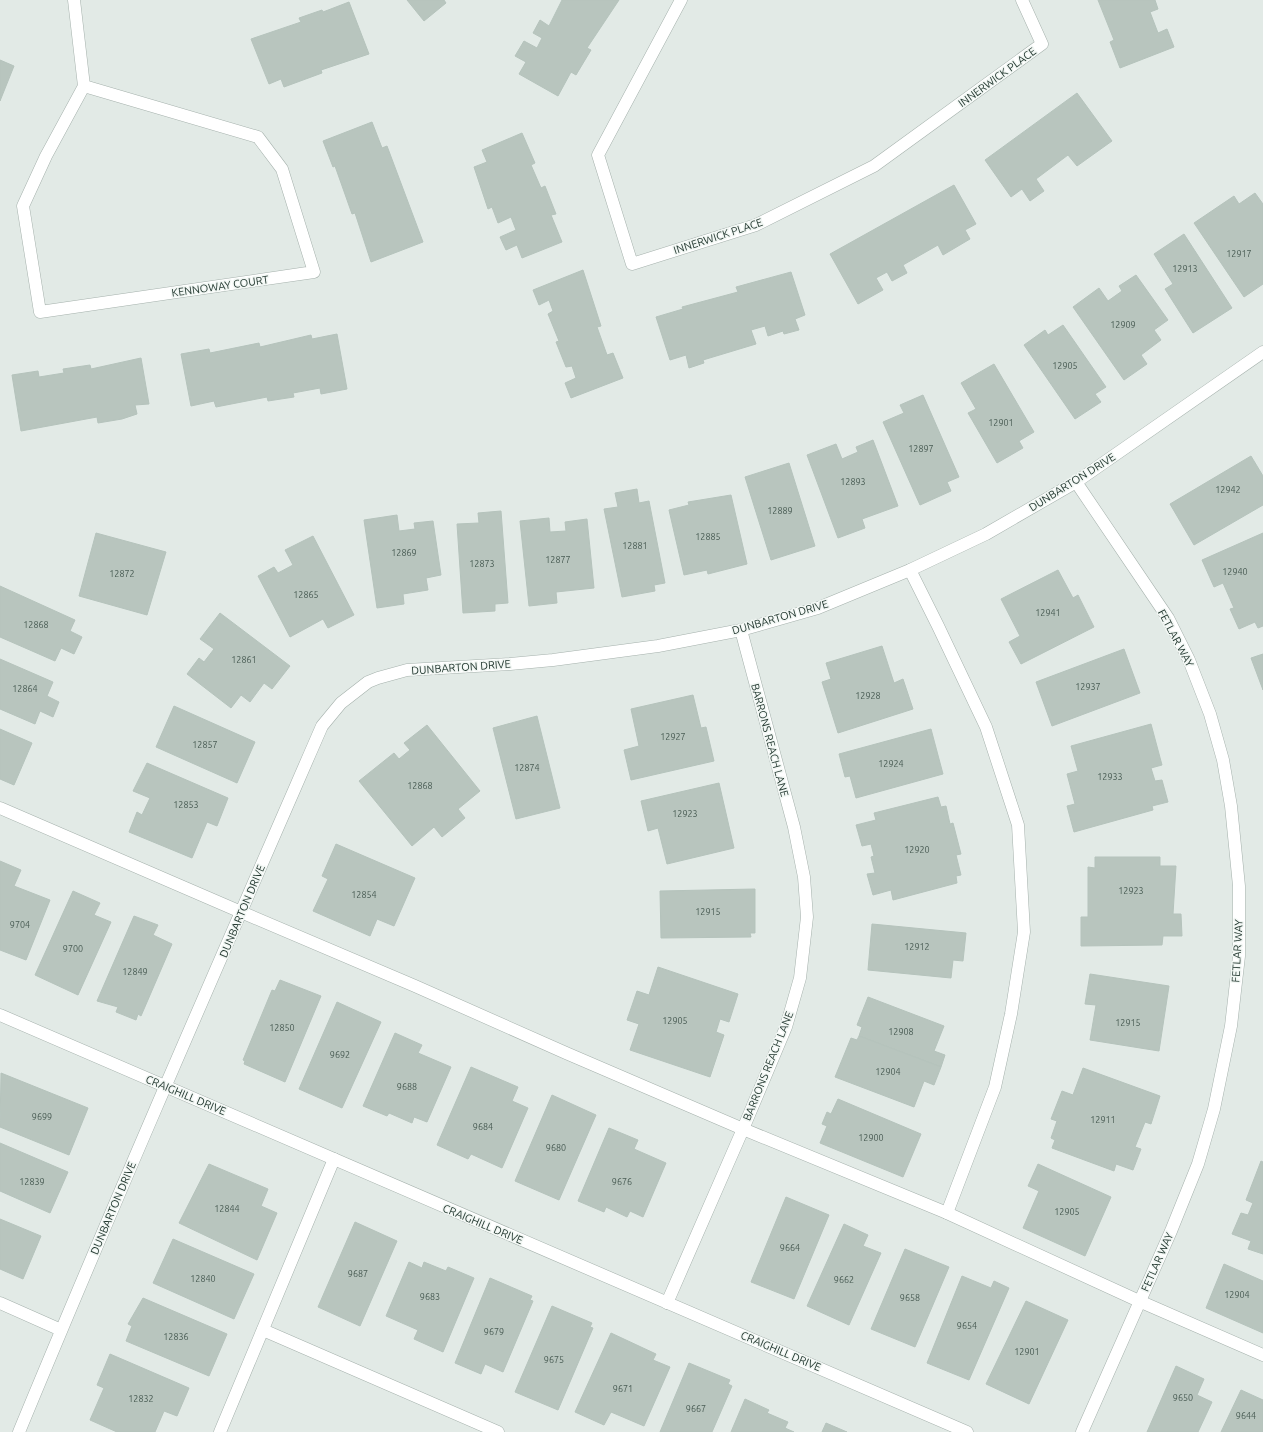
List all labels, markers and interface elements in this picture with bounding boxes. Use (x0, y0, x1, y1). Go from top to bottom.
street label: INNERWICK PLACE (956, 45, 1038, 109)
street label: INNERWICK PLACE (672, 216, 764, 256)
house number: 12917 (1226, 249, 1252, 259)
house number: 12913 (1172, 264, 1198, 274)
street label: KENNOWAY COURT (171, 273, 269, 299)
house number: 12909 (1110, 320, 1136, 330)
house number: 12905 (1052, 361, 1078, 371)
house number: 12901 (988, 418, 1014, 428)
house number: 12897 (908, 444, 934, 454)
street label: DUNBARTON DRIVE (1027, 451, 1117, 513)
house number: 12893 (840, 477, 866, 487)
house number: 12942 (1215, 485, 1241, 495)
house number: 12889 (767, 506, 793, 516)
house number: 12885 (695, 532, 721, 542)
house number: 12881 (622, 541, 648, 551)
house number: 12869 (391, 548, 417, 558)
house number: 12877 (545, 555, 571, 565)
house number: 12873 (469, 559, 495, 569)
house number: 12940 (1222, 567, 1248, 577)
house number: 12872 (109, 569, 135, 579)
house number: 12865 (293, 590, 319, 600)
street label: DUNBARTON DRIVE (730, 598, 830, 636)
street label: FETLAR WAY (1156, 607, 1196, 669)
house number: 12941 (1035, 608, 1061, 618)
house number: 12868 (23, 620, 49, 630)
house number: 12861 (231, 655, 257, 665)
street label: DUNBARTON DRIVE (411, 658, 511, 676)
street label: BARRONS REACH LANE (749, 682, 791, 798)
house number: 12937 (1075, 682, 1101, 692)
house number: 12864 (12, 684, 38, 694)
house number: 12928 (855, 691, 881, 701)
house number: 12927 (660, 732, 686, 742)
house number: 12857 (192, 740, 218, 750)
house number: 12924 (878, 759, 904, 769)
house number: 12874 (514, 763, 540, 773)
house number: 12933 (1097, 772, 1123, 782)
house number: 12868 (407, 781, 433, 791)
house number: 12853 (173, 800, 199, 810)
house number: 12923 (672, 809, 698, 819)
house number: 12920 (904, 845, 930, 855)
street label: DUNBARTON DRIVE (217, 863, 267, 959)
house number: 12923 (1118, 886, 1144, 896)
house number: 12854 (351, 890, 377, 900)
house number: 12915 (695, 907, 721, 917)
street label: FETLAR WAY (1229, 918, 1245, 983)
house number: 9704 (10, 920, 30, 930)
house number: 12912 (904, 942, 930, 952)
house number: 9700 (63, 944, 83, 954)
house number: 12849 (122, 967, 148, 977)
street label: BARRONS REACH LANE (741, 1010, 795, 1122)
house number: 12905 (662, 1016, 688, 1026)
house number: 12915 (1115, 1018, 1141, 1028)
house number: 12850 (269, 1023, 295, 1033)
house number: 12908 (888, 1027, 914, 1037)
house number: 9692 (330, 1050, 350, 1060)
house number: 12904 (875, 1067, 901, 1077)
street label: CRAIGHILL DRIVE (144, 1073, 228, 1117)
house number: 9688 (397, 1082, 417, 1092)
house number: 9699 (32, 1112, 52, 1122)
house number: 12911 (1090, 1115, 1116, 1125)
house number: 9684 (473, 1122, 493, 1132)
house number: 12900 (858, 1133, 884, 1143)
house number: 9680 (546, 1143, 566, 1153)
street label: DUNBARTON DRIVE (88, 1160, 138, 1256)
house number: 12839 (19, 1177, 45, 1187)
house number: 9676 (612, 1177, 632, 1187)
street label: CRAIGHILL DRIVE (441, 1202, 525, 1246)
house number: 12844 (214, 1204, 240, 1214)
house number: 12905 (1054, 1207, 1080, 1217)
street label: FETLAR WAY (1139, 1230, 1176, 1293)
house number: 9664 (780, 1243, 800, 1253)
house number: 9687 (348, 1269, 368, 1279)
house number: 12840 (190, 1274, 216, 1284)
house number: 9662 (834, 1275, 854, 1285)
house number: 12904 (1224, 1290, 1250, 1300)
house number: 9683 (420, 1292, 440, 1302)
house number: 9658 (900, 1293, 920, 1303)
house number: 9654 (957, 1321, 977, 1331)
house number: 9679 (484, 1327, 504, 1337)
street label: CRAIGHILL DRIVE (739, 1329, 823, 1373)
house number: 12836 (163, 1332, 189, 1342)
house number: 12901 (1014, 1347, 1040, 1357)
house number: 9675 (544, 1355, 564, 1365)
house number: 9671 (613, 1384, 633, 1394)
house number: 9650 (1173, 1393, 1193, 1403)
house number: 12832 (128, 1394, 154, 1404)
house number: 9667 (686, 1404, 706, 1414)
house number: 9644 (1236, 1411, 1256, 1421)

